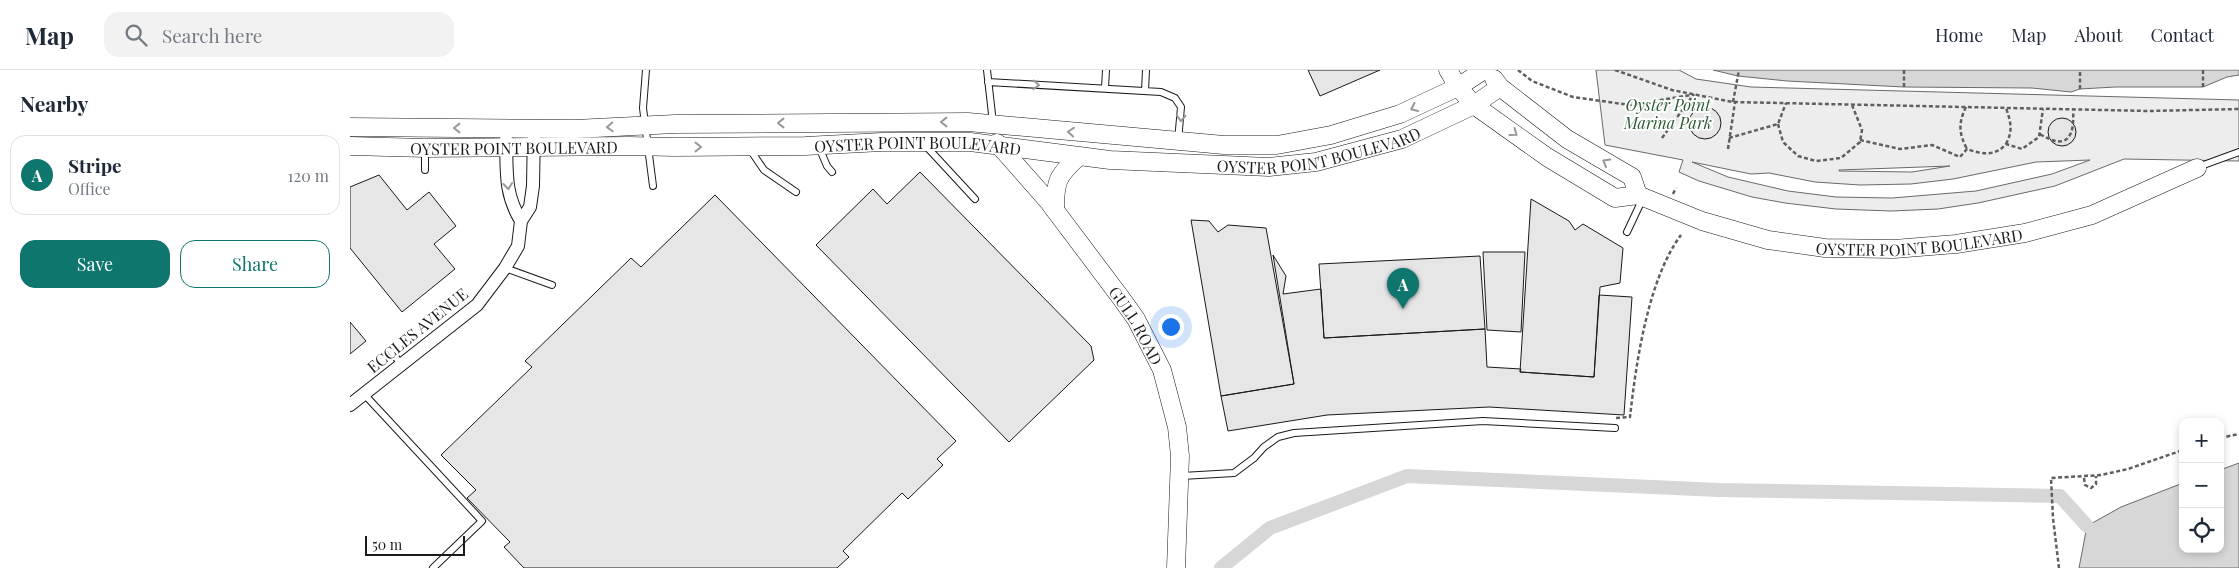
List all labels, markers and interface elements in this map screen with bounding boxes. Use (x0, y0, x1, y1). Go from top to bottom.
search box (104, 12, 454, 57)
text: Map (25, 19, 74, 51)
icon: search (122, 21, 150, 49)
text: Search here (162, 22, 262, 48)
text: Home (1935, 23, 1983, 47)
text: Map (2011, 23, 2046, 47)
text: About (2074, 23, 2123, 47)
text: Contact (2151, 23, 2214, 47)
one-way arrow (1033, 79, 1041, 90)
text: Nearby (20, 89, 89, 117)
park label: Oyster Point Marina Park (1623, 94, 1712, 133)
one-way arrow (1410, 101, 1419, 112)
one-way arrow (1175, 115, 1186, 123)
one-way arrow (940, 117, 948, 127)
one-way arrow (777, 118, 785, 128)
street label: OYSTER POINT BOULEVARD (1216, 121, 1424, 178)
one-way arrow (606, 122, 614, 132)
one-way arrow (453, 123, 461, 134)
one-way arrow (1067, 127, 1075, 138)
one-way arrow (1508, 127, 1518, 136)
street label: OYSTER POINT BOULEVARD (814, 132, 1023, 159)
street label: OYSTER POINT BOULEVARD (410, 136, 618, 159)
one-way arrow (694, 142, 702, 152)
text: Stripe (68, 152, 122, 178)
one-way arrow (1603, 159, 1612, 169)
text: A (32, 165, 42, 186)
text: 120 m (288, 165, 329, 186)
text: Office (68, 178, 111, 199)
one-way arrow (502, 182, 513, 190)
street label: OYSTER POINT BOULEVARD (1814, 223, 2024, 260)
button: Save (20, 240, 170, 288)
button: Share (180, 240, 330, 288)
pin: A (1387, 268, 1419, 309)
street label: GULL ROAD (1105, 281, 1168, 368)
street label: ECCLES AVENUE (362, 283, 472, 377)
your location (1158, 314, 1184, 340)
map controls (2179, 418, 2224, 553)
button: + (2179, 418, 2224, 463)
button: − (2179, 463, 2224, 508)
button: locate (2179, 508, 2224, 553)
scale bar (365, 533, 465, 556)
text: 50 m (372, 535, 402, 554)

